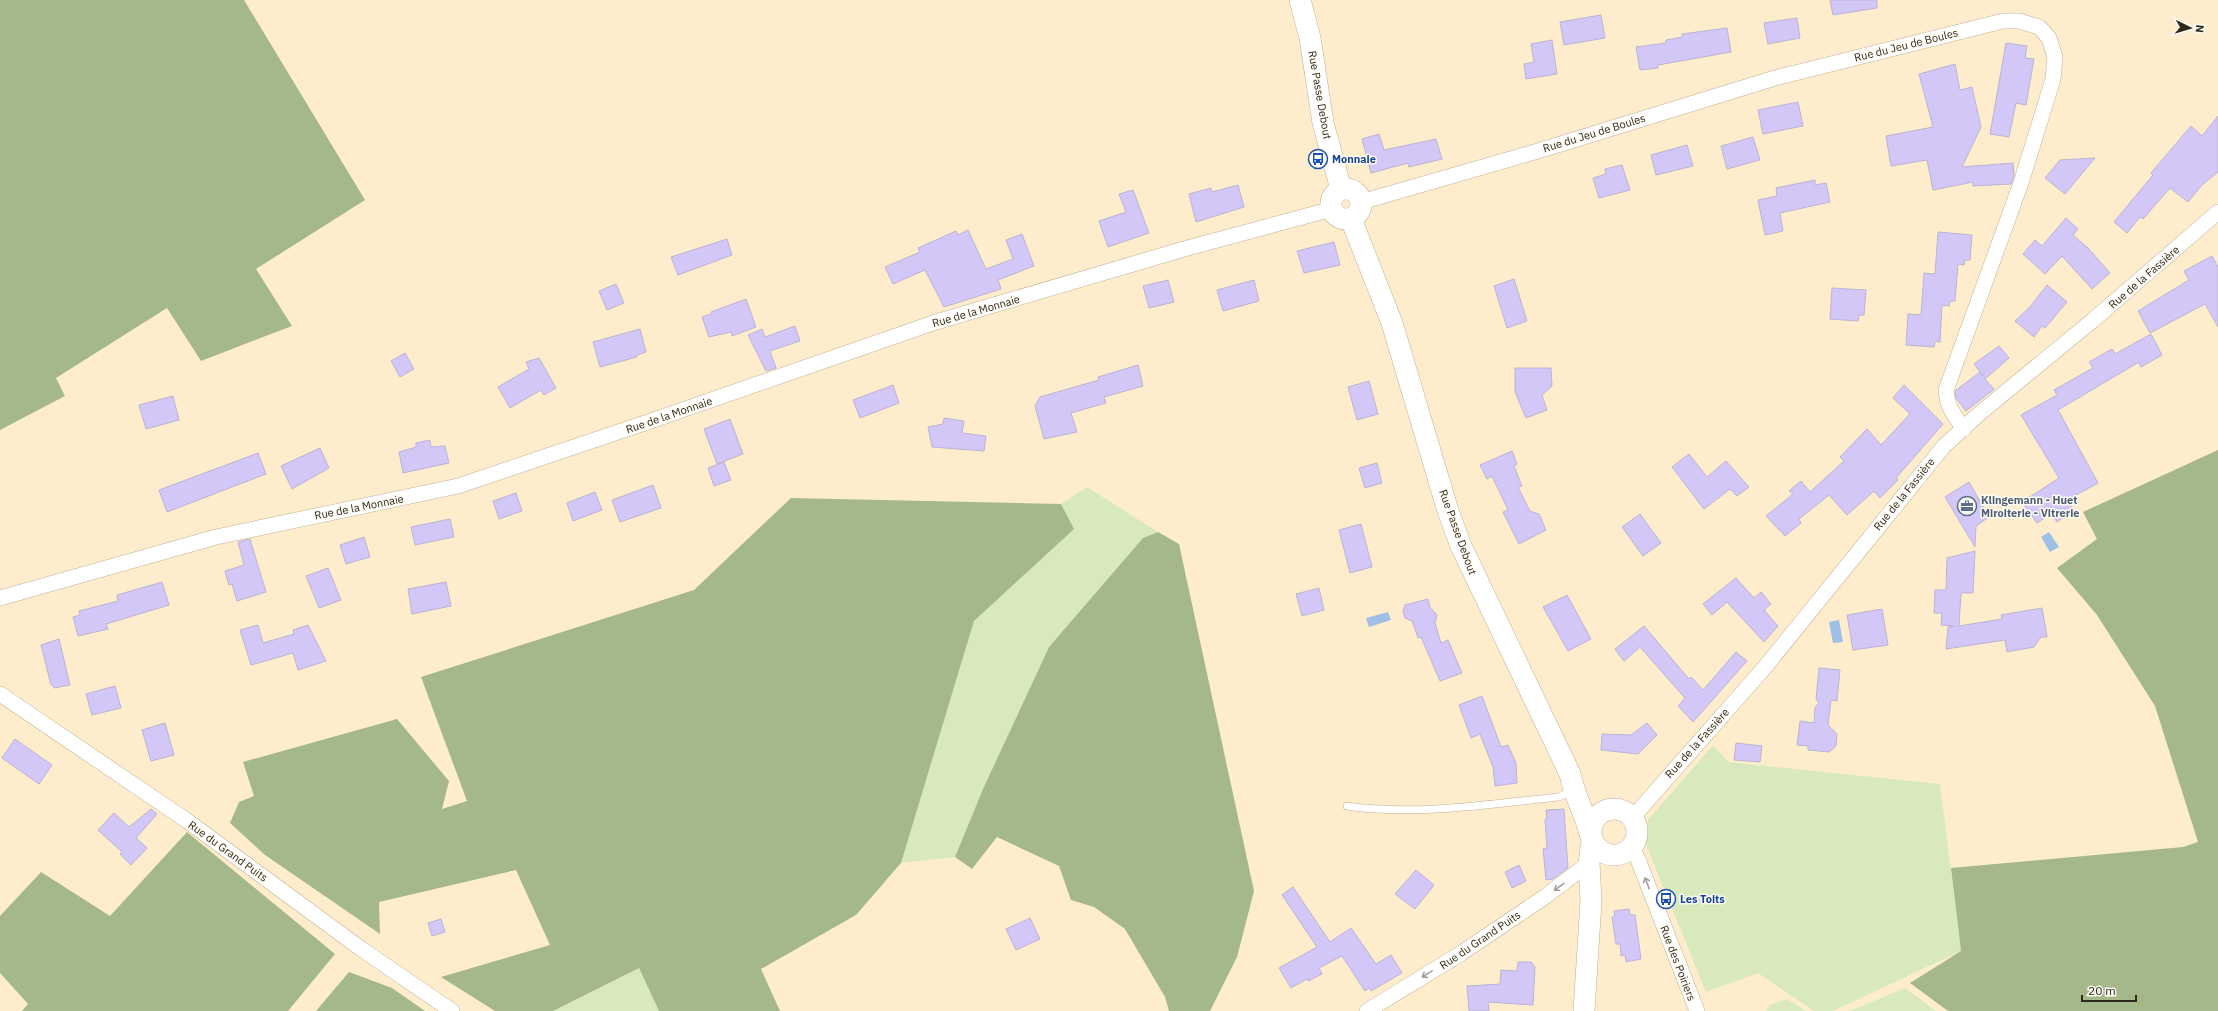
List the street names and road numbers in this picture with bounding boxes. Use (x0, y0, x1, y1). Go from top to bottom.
street label: Rue du Jeu de Boules (1853, 25, 1959, 65)
street label: Rue Passe Debout (1305, 50, 1335, 141)
street label: Rue du Jeu de Boules (1541, 111, 1647, 155)
street label: Rue de la Fassière (2106, 242, 2182, 312)
street label: Rue de la Monnaie (930, 292, 1022, 330)
street label: Rue de la Monnaie (624, 394, 714, 436)
street label: Rue de la Fassière (1870, 455, 1938, 533)
street label: Rue Passe Debout (1436, 487, 1480, 577)
street label: Rue de la Monnaie (313, 491, 405, 523)
street label: Rue de la Fassière (1662, 705, 1732, 781)
street label: Rue du Grand Puits (186, 817, 270, 885)
street label: Rue du Grand Puits (1437, 908, 1523, 972)
street label: Rue des Poiriers (1657, 923, 1699, 1003)

